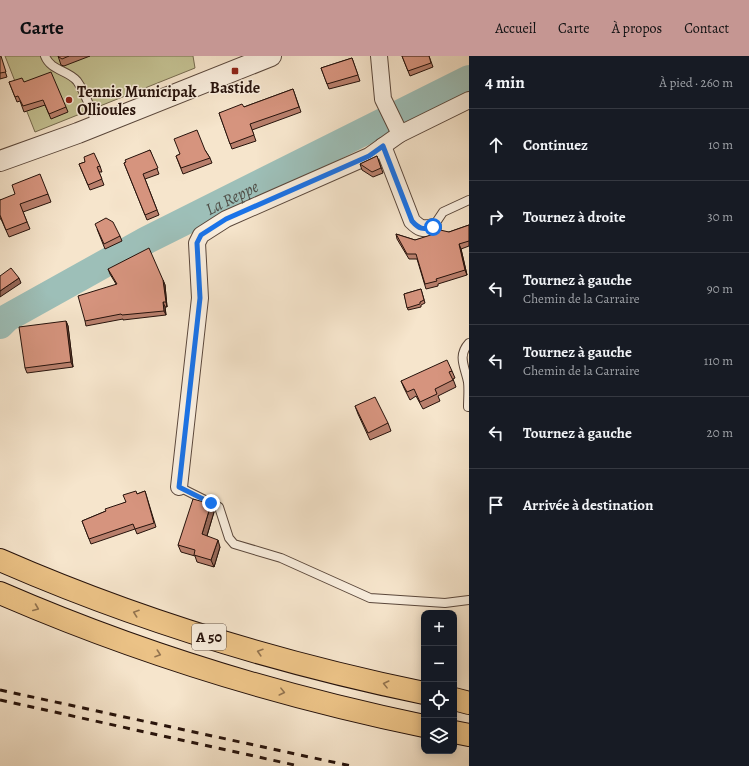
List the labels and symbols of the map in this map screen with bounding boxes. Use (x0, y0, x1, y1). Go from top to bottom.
marker: Bastide (230, 66, 240, 76)
place label: Bastide (210, 77, 260, 99)
place label: Tennis Municipak Ollioules (77, 81, 197, 121)
marker: Tennis Municipak Ollioules (64, 95, 74, 105)
water label: La Reppe (202, 175, 262, 221)
route start (424, 218, 442, 236)
route end (202, 494, 220, 512)
one-way arrow (32, 604, 39, 612)
one-way arrow (133, 609, 140, 617)
road number: A 50 (192, 624, 226, 650)
one-way arrow (257, 648, 264, 657)
one-way arrow (154, 649, 161, 658)
one-way arrow (383, 681, 389, 689)
one-way arrow (279, 687, 285, 695)

